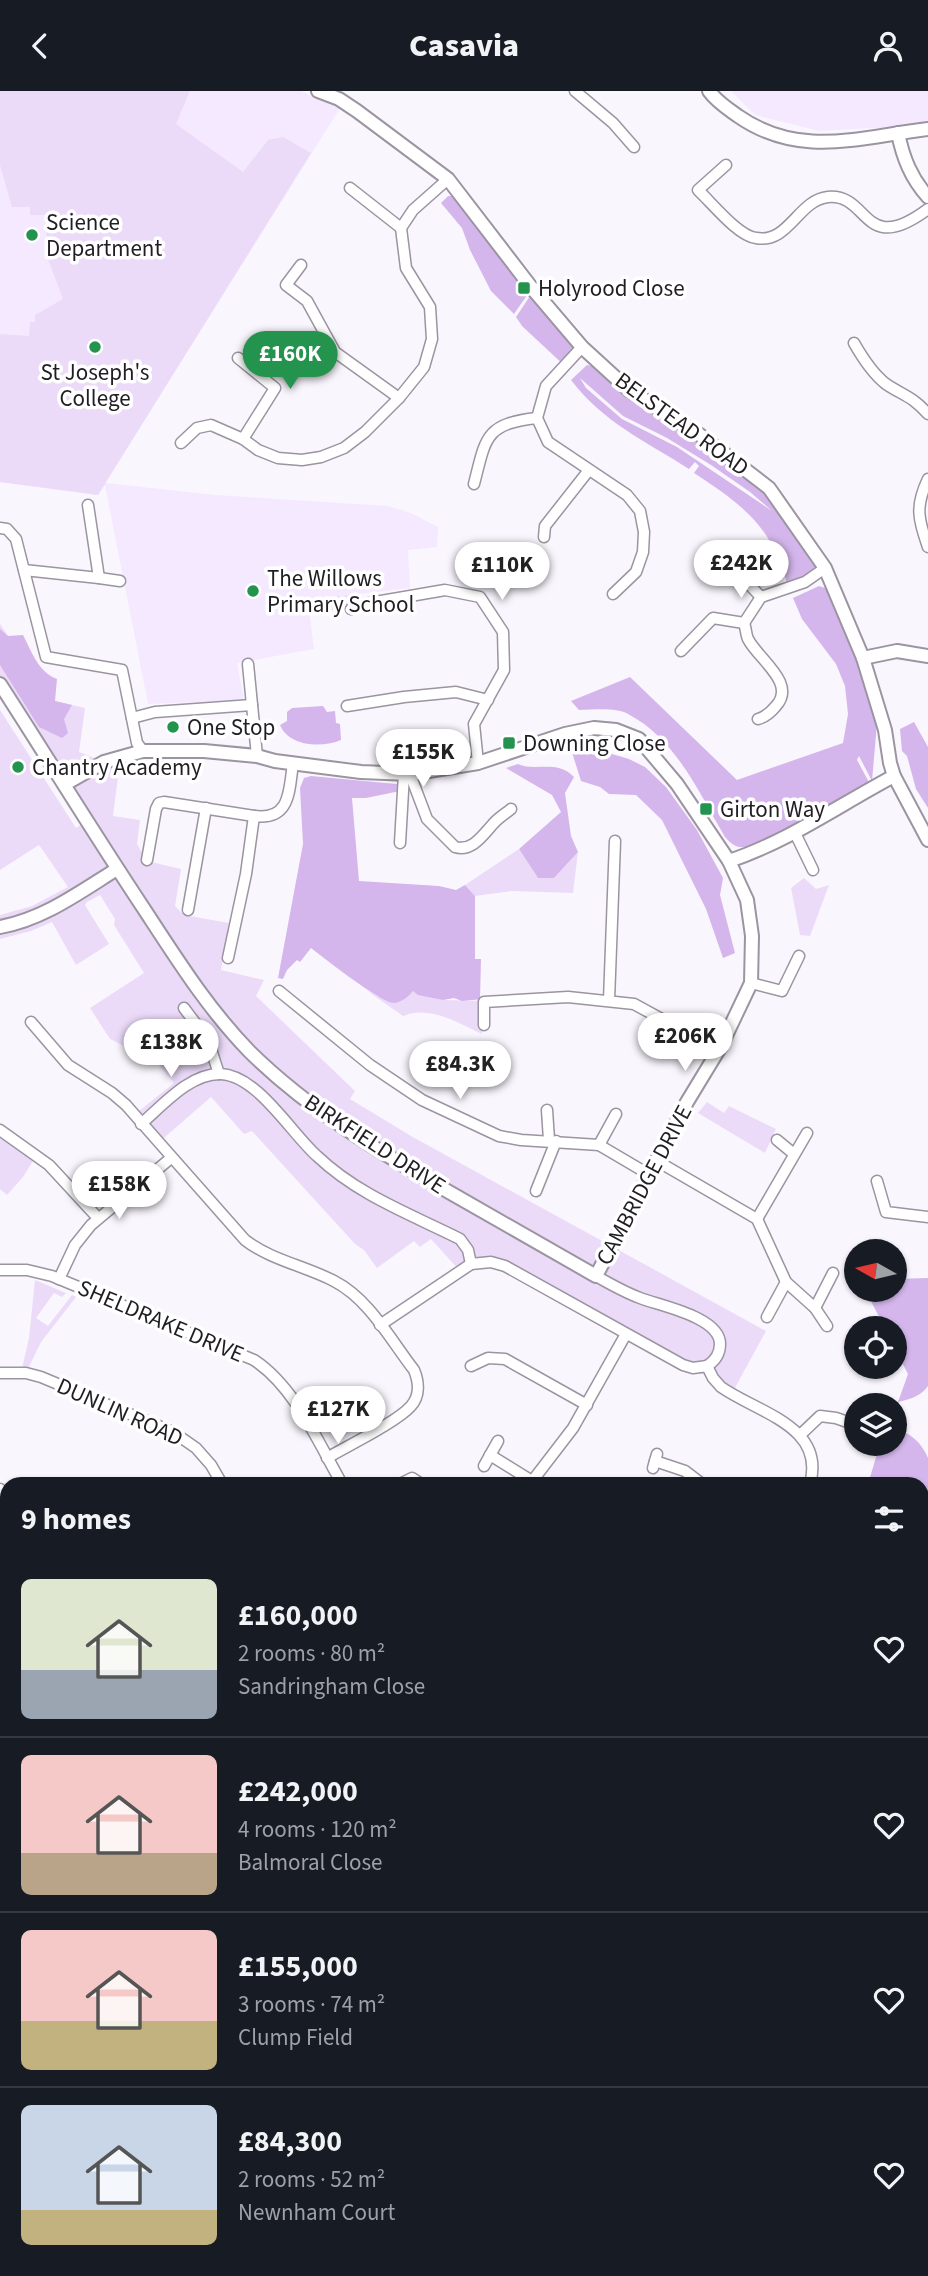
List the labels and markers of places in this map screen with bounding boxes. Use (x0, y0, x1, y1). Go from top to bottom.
place label: Science Department (46, 206, 162, 265)
marker: Science Department (24, 227, 40, 243)
place label: Holyrood Close (538, 272, 685, 305)
marker: Holyrood Close (516, 280, 532, 296)
pin: £160K (241, 331, 339, 391)
marker: St Joseph's College (87, 339, 103, 355)
place label: St Joseph's College (41, 356, 149, 415)
pin: £242K (692, 540, 790, 600)
pin: £110K (453, 543, 551, 602)
place label: The Willows Primary School (267, 562, 414, 621)
marker: The Willows Primary School (245, 583, 261, 599)
place label: One Stop (187, 711, 275, 744)
marker: One Stop (165, 719, 181, 735)
place label: Downing Close (523, 727, 666, 760)
pin: £155K (374, 729, 472, 789)
marker: Downing Close (501, 735, 517, 751)
place label: Chantry Academy (32, 751, 202, 784)
marker: Chantry Academy (10, 759, 26, 775)
place label: Girton Way (720, 793, 825, 826)
marker: Girton Way (698, 801, 714, 817)
pin: £206K (636, 1013, 734, 1073)
pin: £138K (122, 1019, 220, 1079)
pin: £84.3K (403, 1041, 517, 1101)
pin: £158K (70, 1161, 168, 1221)
pin: £127K (289, 1387, 387, 1446)

